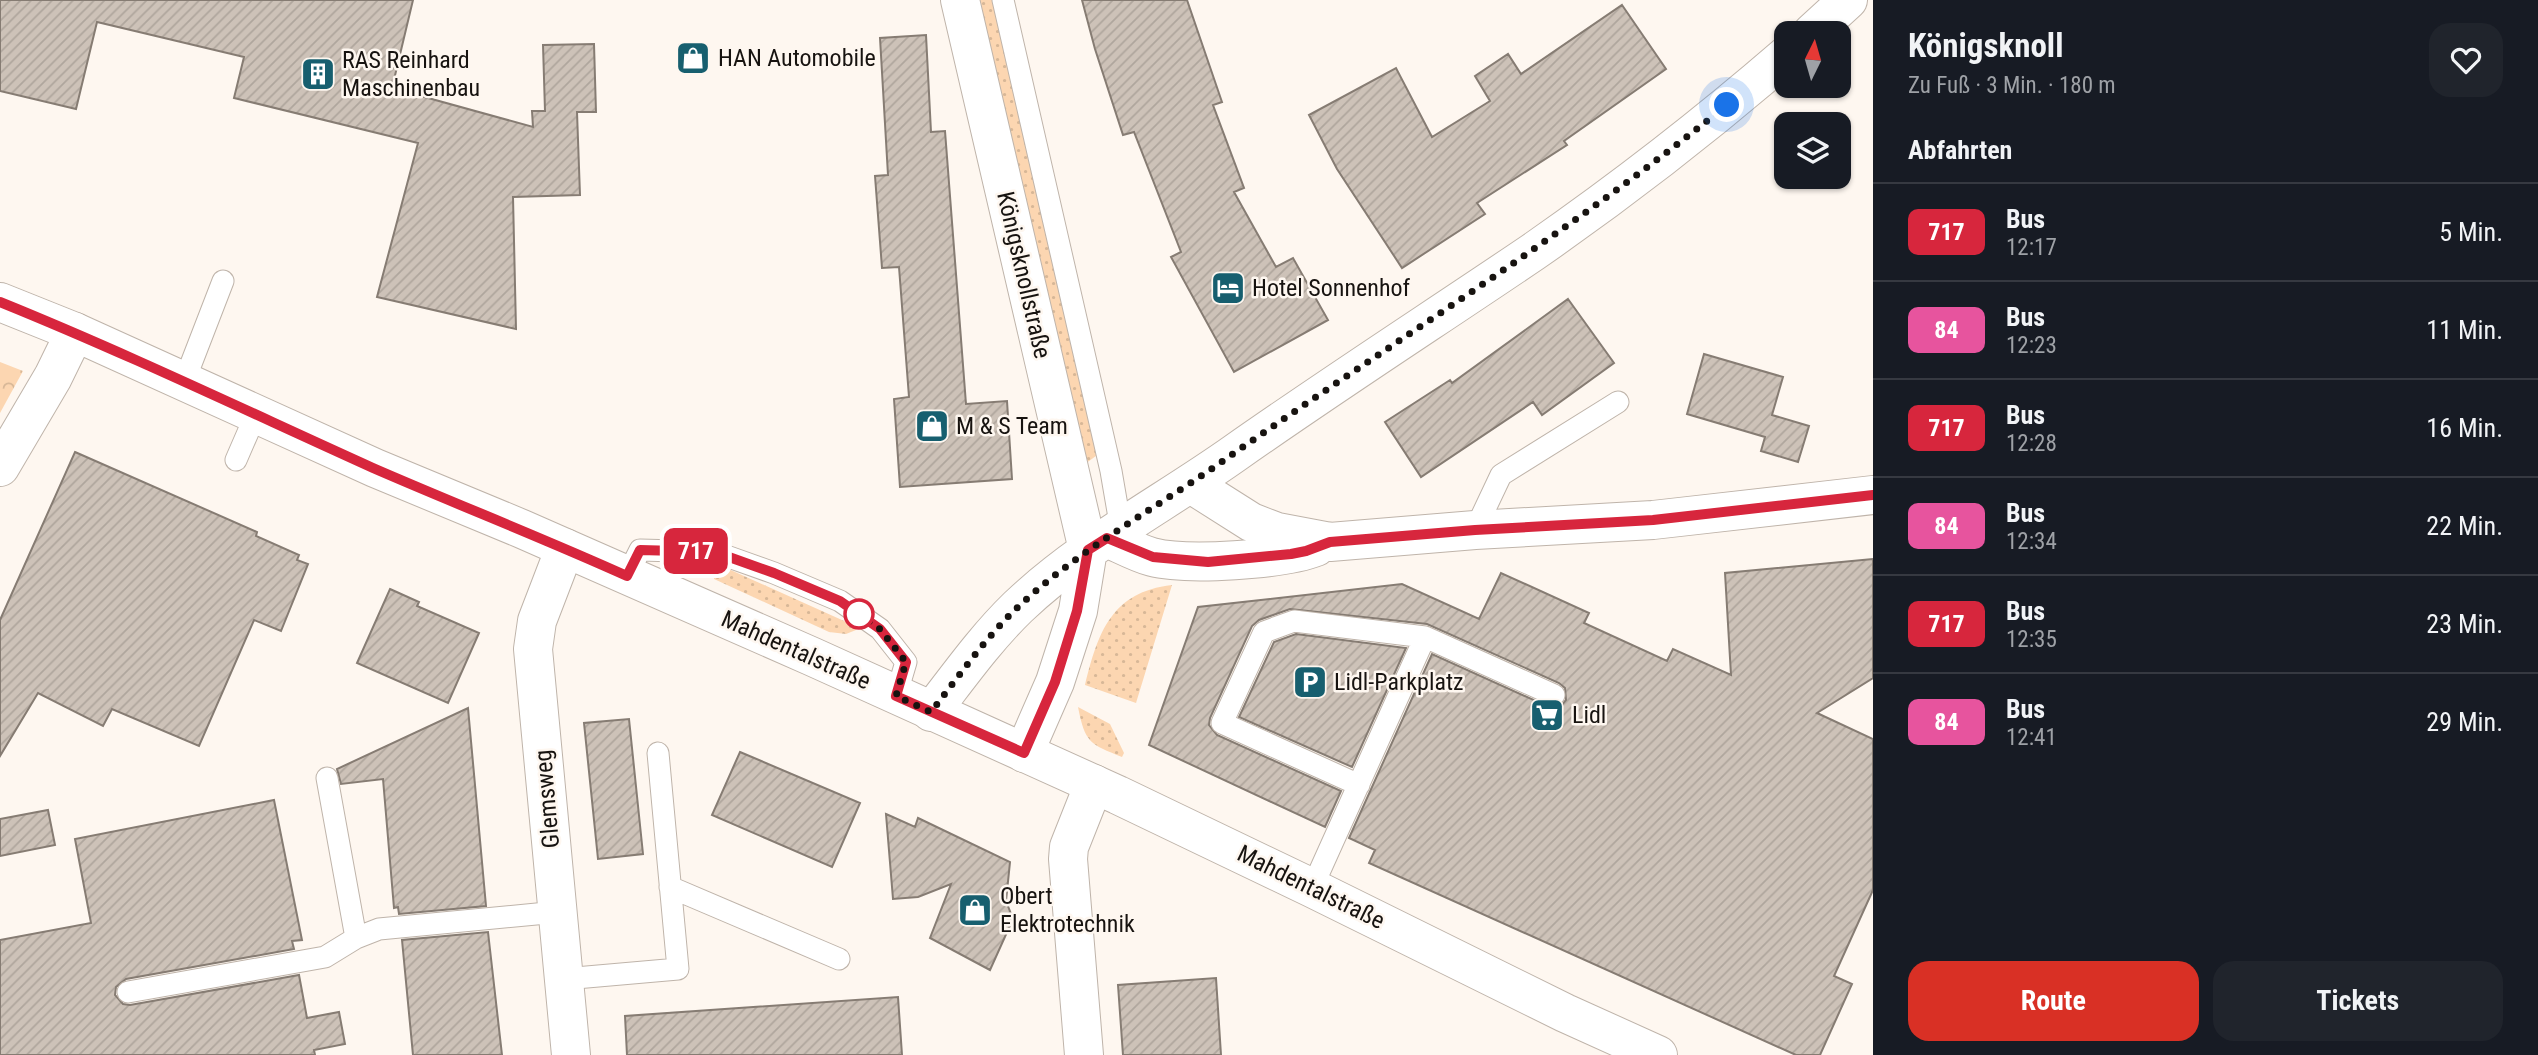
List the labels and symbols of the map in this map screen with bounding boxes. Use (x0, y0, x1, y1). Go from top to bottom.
north arrow (1774, 21, 1852, 98)
shop icon: HAN Automobile (674, 39, 712, 77)
place label: HAN Automobile (718, 44, 876, 72)
place label: RAS Reinhard Maschinenbau (342, 46, 480, 102)
building icon: RAS Reinhard Maschinenbau (299, 55, 337, 93)
your location (1709, 87, 1744, 122)
street label: Königsknollstraße (991, 189, 1057, 361)
hotel icon: Hotel Sonnenhof (1209, 269, 1247, 307)
place label: Hotel Sonnenhof (1252, 274, 1411, 302)
shop icon: M & S Team (913, 407, 951, 445)
place label: M & S Team (956, 412, 1068, 440)
line badge: 717 (656, 528, 736, 574)
unlabelled marker (844, 599, 874, 629)
street label: Mahdentalstraße (717, 605, 875, 695)
parking icon: Lidl-Parkplatz (1291, 663, 1329, 701)
place label: Lidl-Parkplatz (1334, 668, 1464, 696)
supermarket icon: Lidl (1528, 696, 1566, 734)
place label: Lidl (1572, 701, 1606, 729)
street label: Glemsweg (529, 749, 565, 849)
street label: Mahdentalstraße (1233, 839, 1389, 935)
place label: Obert Elektrotechnik (1000, 882, 1135, 938)
shop icon: Obert Elektrotechnik (956, 891, 994, 929)

